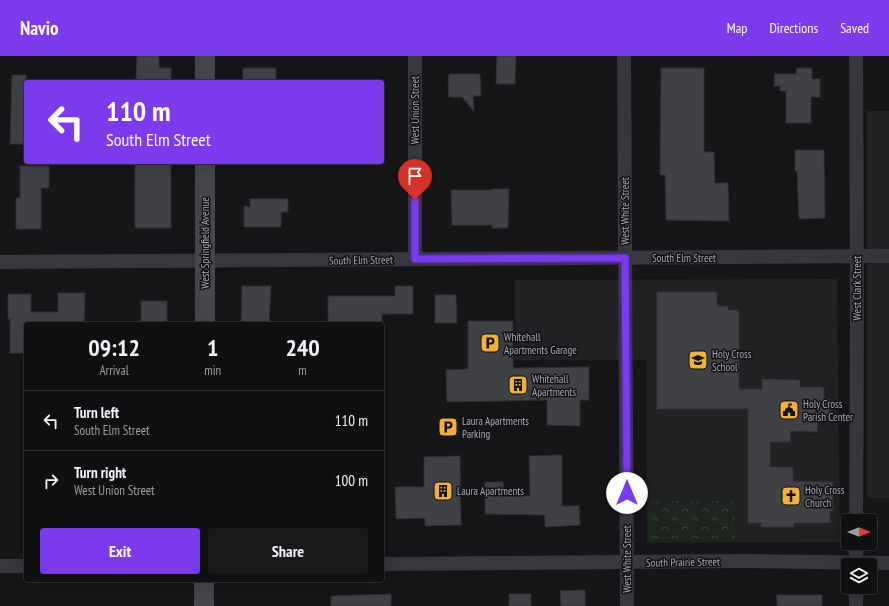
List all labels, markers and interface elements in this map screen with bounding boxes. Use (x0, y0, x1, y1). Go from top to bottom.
text: Navio (20, 16, 58, 40)
text: Map (727, 19, 747, 37)
text: Directions (769, 19, 818, 37)
text: Saved (840, 19, 869, 37)
street label: West Union Street (408, 76, 422, 144)
text: 110 m (106, 92, 170, 129)
icon: left (40, 96, 92, 148)
text: South Elm Street (106, 128, 211, 151)
pin (398, 159, 432, 200)
icon: arrive (404, 165, 426, 187)
street label: West White Street (618, 177, 632, 245)
street label: West Springfield Avenue (198, 197, 212, 289)
street label: South Elm Street (652, 251, 716, 265)
street label: South Elm Street (329, 252, 393, 268)
street label: West Clark Street (850, 256, 864, 320)
place label: Whitehall Apartments Garage (504, 330, 577, 357)
text: 09:12 (88, 332, 140, 363)
text: 1 (207, 332, 218, 363)
text: 240 (285, 332, 320, 363)
parking icon: Whitehall Apartments Garage (479, 332, 501, 354)
place label: Holy Cross School (712, 347, 752, 374)
school or university icon: Holy Cross School (687, 349, 709, 371)
text: Arrival (99, 362, 129, 379)
text: min (204, 362, 221, 379)
text: m (298, 362, 307, 379)
place label: Whitehall Apartments (532, 372, 576, 399)
building icon: Whitehall Apartments (507, 374, 529, 396)
place label: Holy Cross Parish Center (803, 397, 853, 424)
public building icon: Holy Cross Parish Center (778, 399, 800, 421)
text: Turn left (74, 403, 119, 422)
icon: left (40, 410, 62, 432)
text: 110 m (335, 411, 368, 430)
place label: Laura Apartments Parking (462, 414, 529, 441)
parking icon: Laura Apartments Parking (437, 416, 459, 438)
text: South Elm Street (74, 422, 150, 439)
text: Turn right (74, 463, 126, 482)
icon: right (40, 470, 62, 492)
text: 100 m (335, 471, 368, 490)
position arrow (606, 472, 648, 514)
building icon: Laura Apartments (432, 480, 454, 502)
text: West Union Street (74, 482, 155, 499)
place label: Holy Cross Church (805, 483, 845, 510)
place label: Laura Apartments (457, 484, 524, 498)
church icon: Holy Cross Church (780, 485, 802, 507)
north arrow (841, 514, 877, 550)
map controls (841, 514, 877, 594)
street label: West White Street (620, 525, 634, 593)
button: Exit (40, 528, 200, 574)
button: Share (208, 528, 368, 574)
street label: South Prairie Street (646, 554, 720, 570)
button: layers (841, 558, 877, 594)

